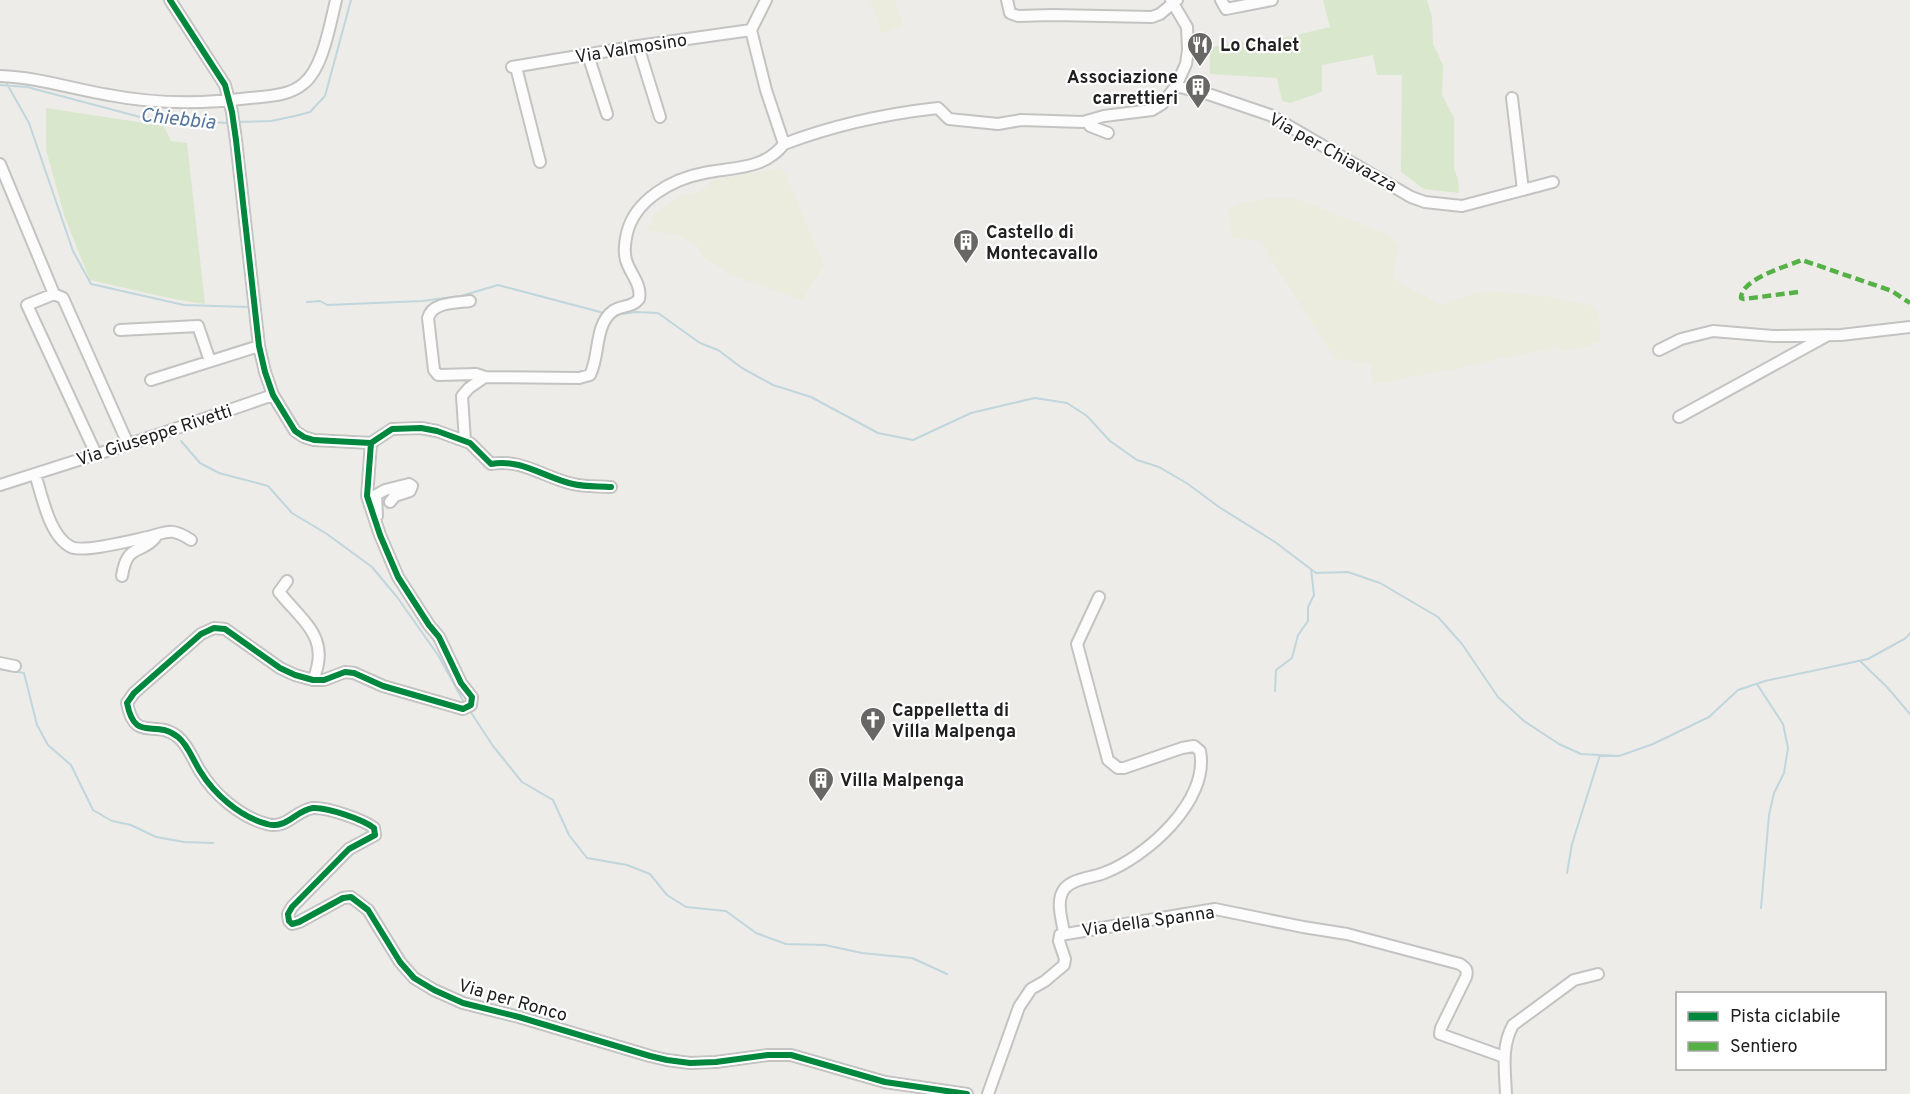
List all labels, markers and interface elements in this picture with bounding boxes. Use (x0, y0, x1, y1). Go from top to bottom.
street label: Via Valmosino (574, 29, 689, 70)
restaurant icon: Lo Chalet (1185, 30, 1215, 68)
place label: Lo Chalet (1220, 35, 1299, 58)
place label: Associazione carrettieri (1067, 67, 1178, 111)
building icon: Associazione carrettieri (1183, 72, 1213, 110)
water label: Chiebbia (139, 103, 217, 137)
street label: Via per Chiavazza (1264, 109, 1401, 198)
place label: Castello di Montecavallo (986, 222, 1098, 266)
building icon: Castello di Montecavallo (951, 227, 981, 265)
street label: Via Giuseppe Rivetti (74, 400, 235, 472)
place label: Cappelletta di Villa Malpenga (892, 700, 1016, 744)
church icon: Cappelletta di Villa Malpenga (858, 705, 888, 743)
building icon: Villa Malpenga (806, 765, 836, 803)
place label: Villa Malpenga (840, 770, 964, 793)
street label: Via della Spanna (1080, 902, 1216, 943)
street label: Via per Ronco (455, 975, 570, 1028)
legend (1676, 992, 1886, 1070)
text: Pista ciclabile (1730, 1006, 1840, 1029)
text: Sentiero (1730, 1036, 1798, 1059)

